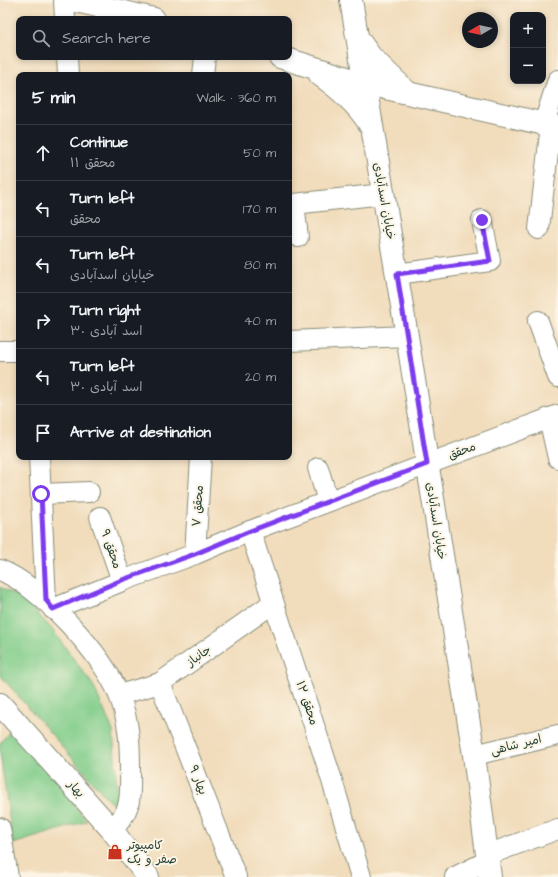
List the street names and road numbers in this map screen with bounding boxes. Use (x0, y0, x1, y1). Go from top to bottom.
street label: خیابان اسدآبادی (369, 161, 399, 241)
street label: محقق (446, 438, 478, 464)
street label: خیابان اسدآبادی (422, 481, 450, 561)
street label: محقق ۷ (188, 485, 208, 527)
street label: محقق ۹ (96, 527, 126, 571)
street label: جانباز (182, 641, 215, 671)
street label: محقق ۱۲ (292, 679, 322, 727)
street label: امیر شاهی (489, 730, 543, 760)
street label: بهار ۹ (185, 763, 211, 797)
street label: بهار (63, 776, 88, 801)

